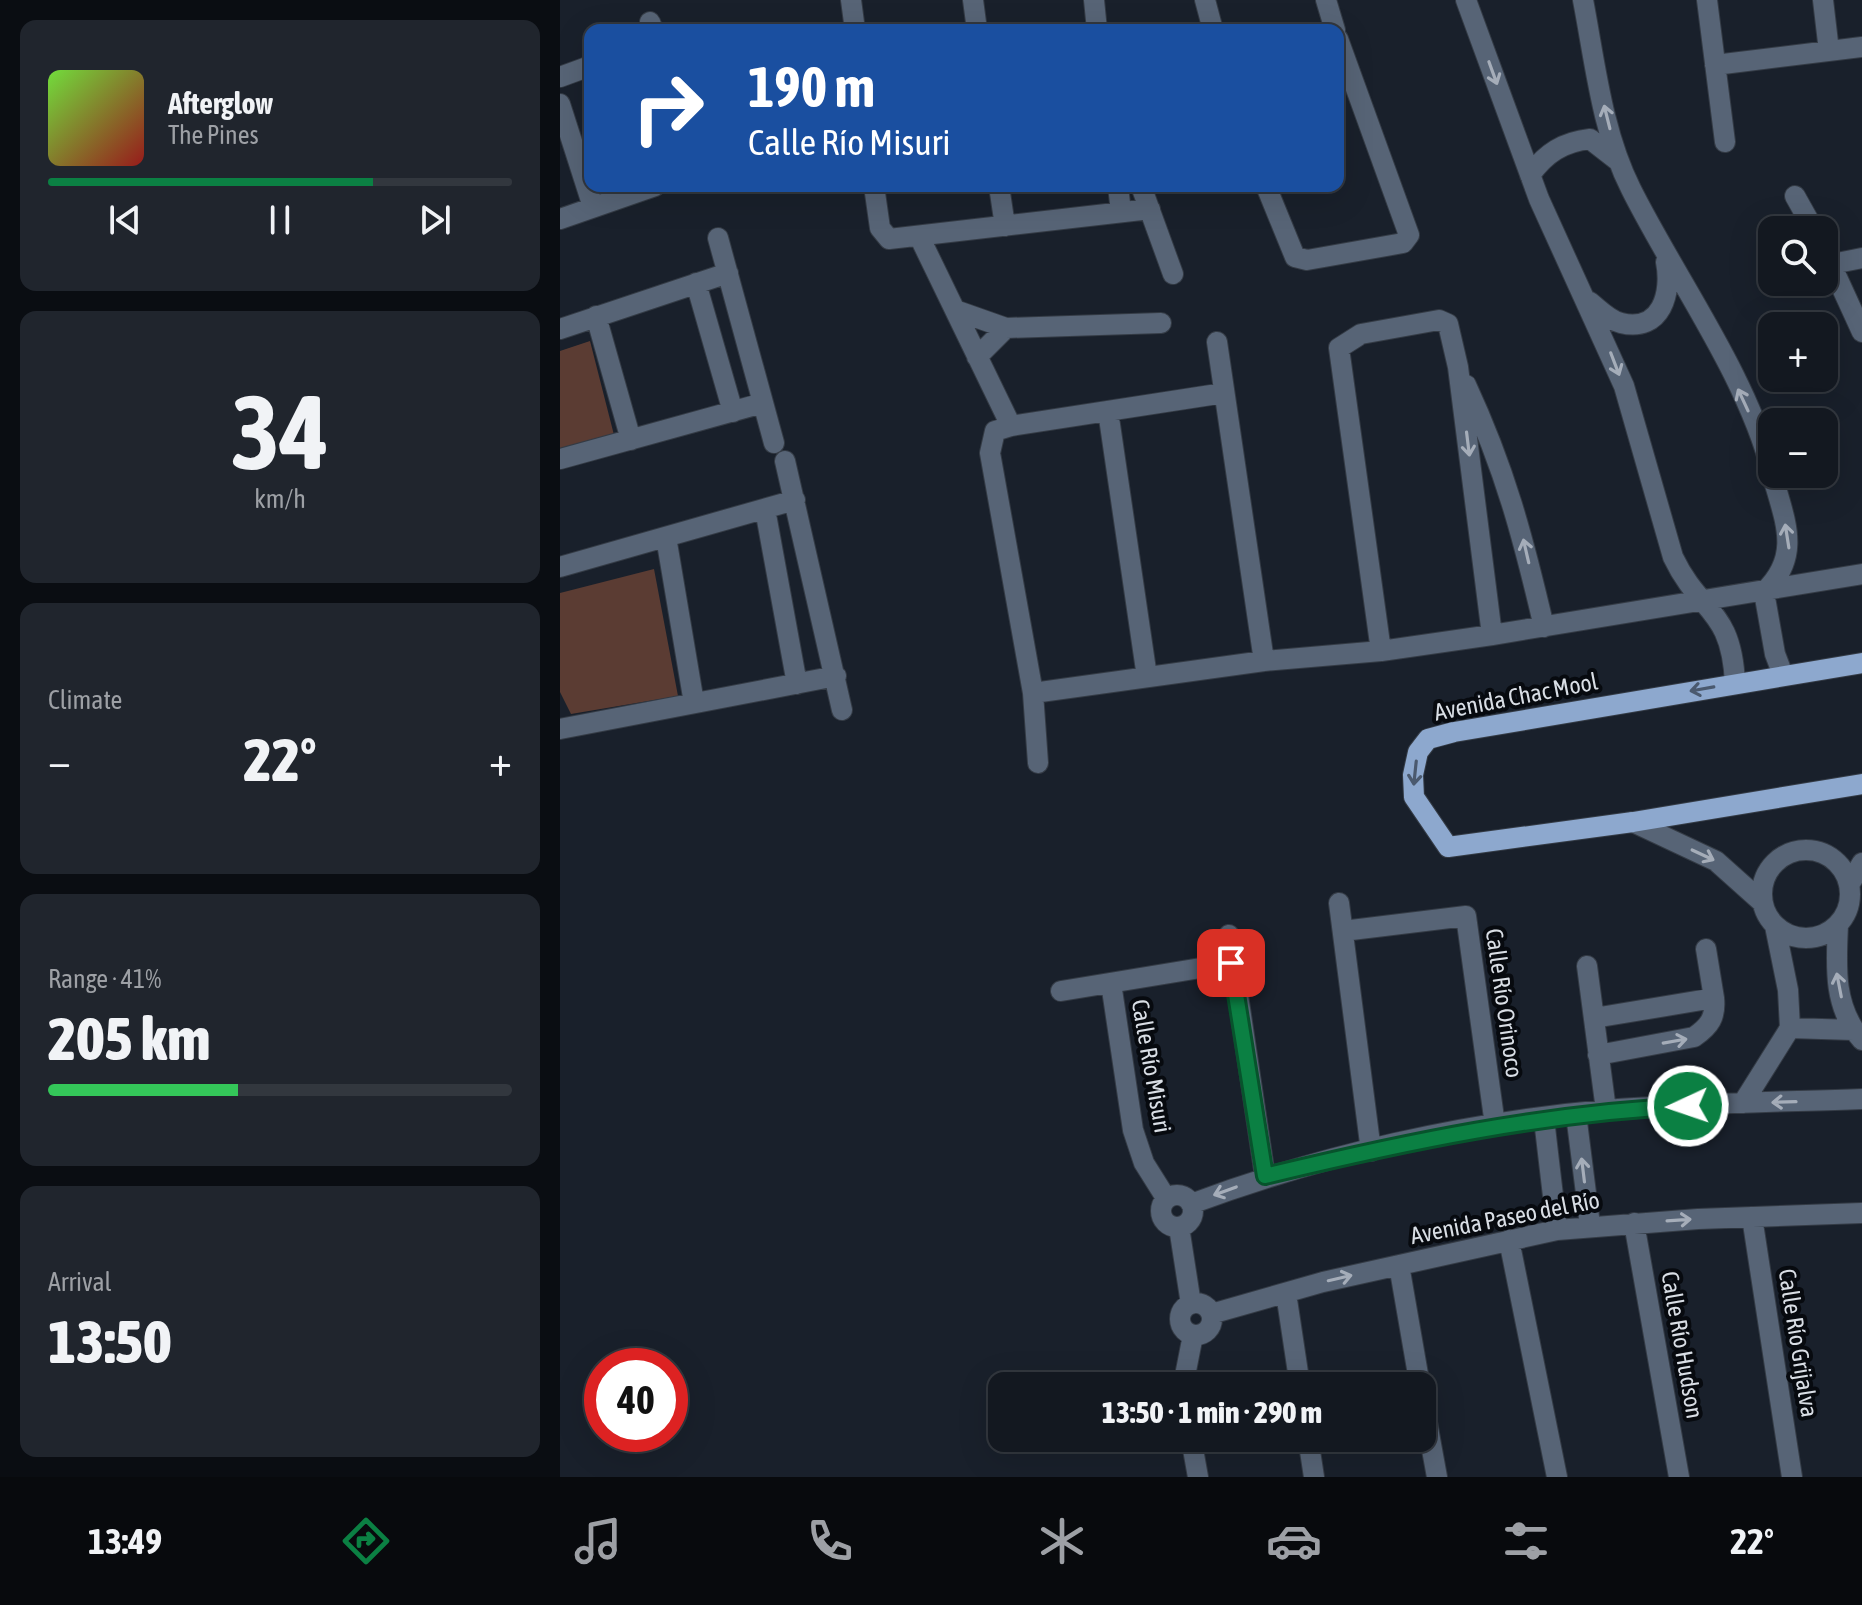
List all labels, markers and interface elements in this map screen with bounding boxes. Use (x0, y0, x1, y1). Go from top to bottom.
text: 190 m (748, 55, 875, 119)
icon: right (616, 56, 720, 160)
one-way arrow (1486, 60, 1501, 85)
text: Afterglow (168, 86, 273, 120)
one-way arrow (1598, 104, 1613, 130)
text: The Pines (168, 120, 259, 150)
text: Calle Río Misuri (748, 121, 950, 163)
icon: previous (103, 198, 147, 242)
icon: pause (258, 198, 302, 242)
icon: next (413, 198, 457, 242)
map controls (1758, 216, 1838, 488)
button: search (1758, 216, 1838, 296)
button: + (1758, 312, 1838, 392)
one-way arrow (1609, 351, 1623, 376)
text: 34 (231, 372, 329, 491)
one-way arrow (1735, 389, 1750, 413)
button: − (1758, 408, 1838, 488)
one-way arrow (1461, 431, 1476, 457)
text: km/h (254, 484, 306, 514)
one-way arrow (1778, 524, 1793, 549)
one-way arrow (1518, 538, 1533, 564)
street label: Avenida Chac Mool (1432, 667, 1601, 726)
one-way arrow (1690, 683, 1715, 698)
text: Climate (48, 685, 122, 715)
text: 22° (244, 725, 316, 794)
text: − (48, 735, 71, 785)
text: + (489, 735, 512, 785)
one-way arrow (1407, 759, 1422, 785)
one-way arrow (1691, 848, 1715, 863)
street label: Calle Río Orinoco (1481, 927, 1528, 1079)
pin (1197, 929, 1265, 997)
icon: arrive (1209, 941, 1253, 985)
text: Range · 41% (48, 964, 161, 994)
one-way arrow (1830, 973, 1845, 999)
street label: Calle Río Misuri (1126, 997, 1177, 1135)
text: 205 km (48, 1004, 210, 1073)
one-way arrow (1662, 1032, 1687, 1047)
position arrow (1646, 1064, 1730, 1148)
one-way arrow (1771, 1094, 1798, 1109)
one-way arrow (1575, 1158, 1590, 1183)
one-way arrow (1214, 1185, 1238, 1199)
street label: Avenida Paseo del Río (1408, 1186, 1602, 1249)
one-way arrow (1665, 1212, 1692, 1227)
text: Arrival (48, 1267, 112, 1297)
street label: Calle Río Grijalva (1773, 1267, 1824, 1419)
street label: Calle Río Hudson (1656, 1269, 1709, 1421)
one-way arrow (1327, 1270, 1353, 1285)
text: 13:50 (48, 1307, 171, 1376)
speed limit sign: 40 (584, 1348, 688, 1452)
text: 13:50 · 1 min · 290 m (1102, 1395, 1322, 1429)
icon: directions (338, 1513, 394, 1569)
icon: music (570, 1513, 626, 1569)
icon: phone (802, 1513, 858, 1569)
icon: climate (1034, 1513, 1090, 1569)
icon: car (1266, 1513, 1322, 1569)
icon: filters (1498, 1513, 1554, 1569)
text: 13:49 (88, 1520, 162, 1562)
text: 22° (1730, 1520, 1774, 1562)

